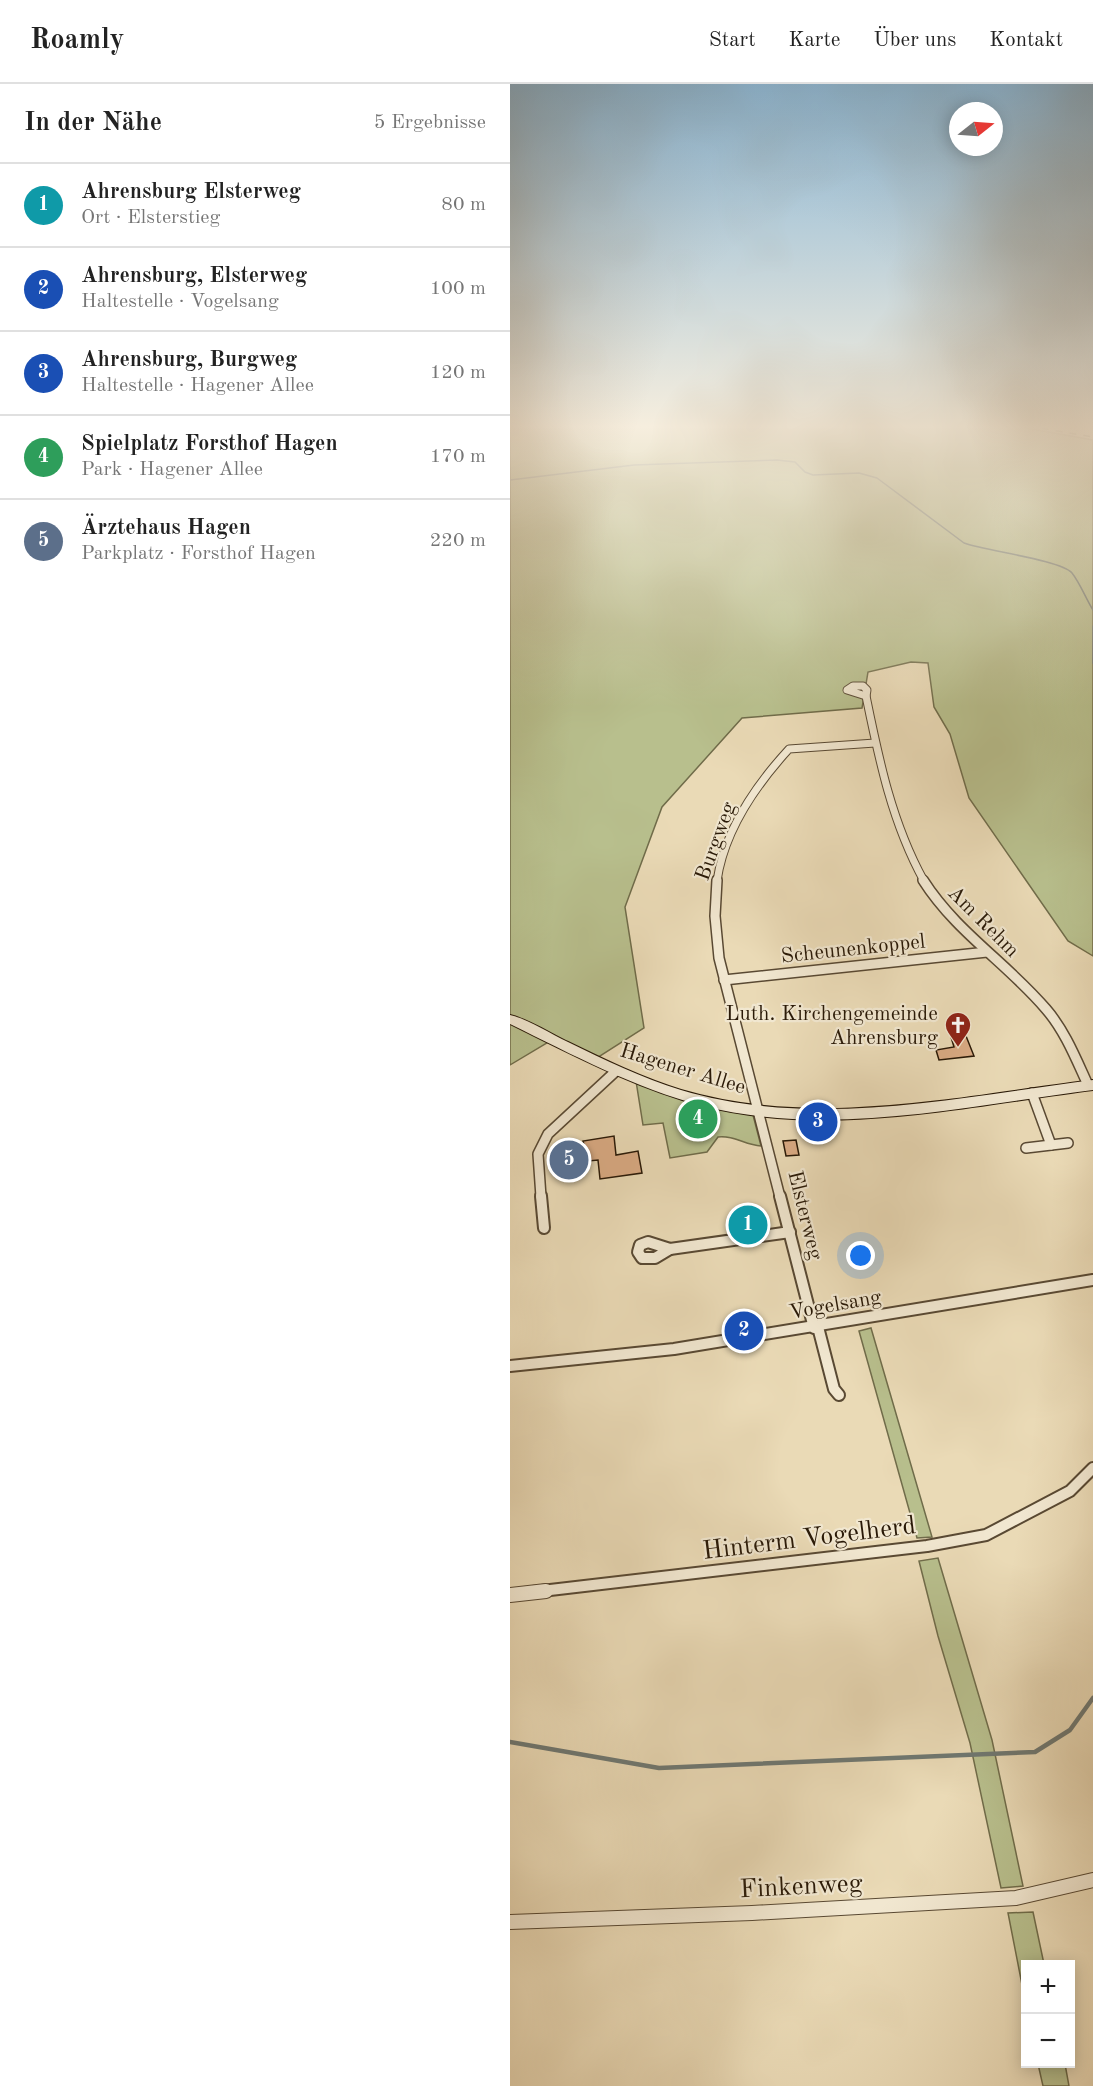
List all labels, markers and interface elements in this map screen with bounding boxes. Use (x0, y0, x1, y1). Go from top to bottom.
text: Roamly (30, 27, 124, 55)
text: Start (709, 30, 756, 51)
text: Karte (789, 30, 840, 51)
text: Über uns (873, 30, 956, 51)
text: Kontakt (989, 30, 1063, 51)
north arrow (949, 102, 1003, 156)
text: In der Nähe (24, 110, 162, 136)
text: 5 Ergebnisse (374, 113, 486, 133)
text: Ahrensburg Elsterweg (81, 181, 301, 203)
text: 1 (38, 195, 49, 215)
text: 80 m (441, 195, 486, 215)
text: Ort · Elsterstieg (81, 208, 220, 228)
text: Ahrensburg, Elsterweg (81, 265, 307, 287)
text: 2 (38, 279, 49, 299)
text: 100 m (430, 279, 486, 299)
text: Haltestelle · Vogelsang (81, 292, 279, 312)
text: Ahrensburg, Burgweg (81, 349, 297, 371)
text: 3 (38, 363, 49, 383)
text: 120 m (430, 363, 486, 383)
text: Haltestelle · Hagener Allee (81, 376, 314, 396)
text: Spielplatz Forsthof Hagen (81, 433, 338, 455)
text: 4 (38, 447, 49, 467)
text: 170 m (430, 447, 486, 467)
text: Park · Hagener Allee (81, 460, 263, 480)
text: Ärztehaus Hagen (81, 517, 251, 539)
text: 5 (38, 531, 49, 551)
text: 220 m (430, 531, 486, 551)
text: Parkplatz · Forsthof Hagen (81, 544, 316, 564)
street label: Burgweg (693, 799, 741, 884)
street label: Am Rehm (943, 882, 1023, 962)
street label: Scheunenkoppel (780, 931, 927, 968)
place label: Luth. Kirchengemeinde Ahrensburg (725, 1004, 939, 1049)
church icon: Luth. Kirchengemeinde Ahrensburg (943, 1010, 973, 1048)
street label: Hagener Allee (617, 1040, 748, 1098)
pin: 4 (678, 1096, 717, 1142)
pin: 3 (798, 1100, 838, 1144)
pin: 5 (550, 1138, 588, 1182)
street label: Elsterweg (783, 1169, 826, 1263)
pin: 1 (728, 1202, 768, 1248)
your location (846, 1241, 875, 1270)
street label: Vogelsang (787, 1287, 884, 1324)
pin: 2 (724, 1308, 764, 1354)
street label: Hinterm Vogelherd (701, 1513, 918, 1565)
street label: Finkenweg (739, 1871, 863, 1903)
map controls (1021, 1960, 1075, 2068)
button: + (1021, 1960, 1075, 2014)
button: − (1021, 2014, 1075, 2068)

